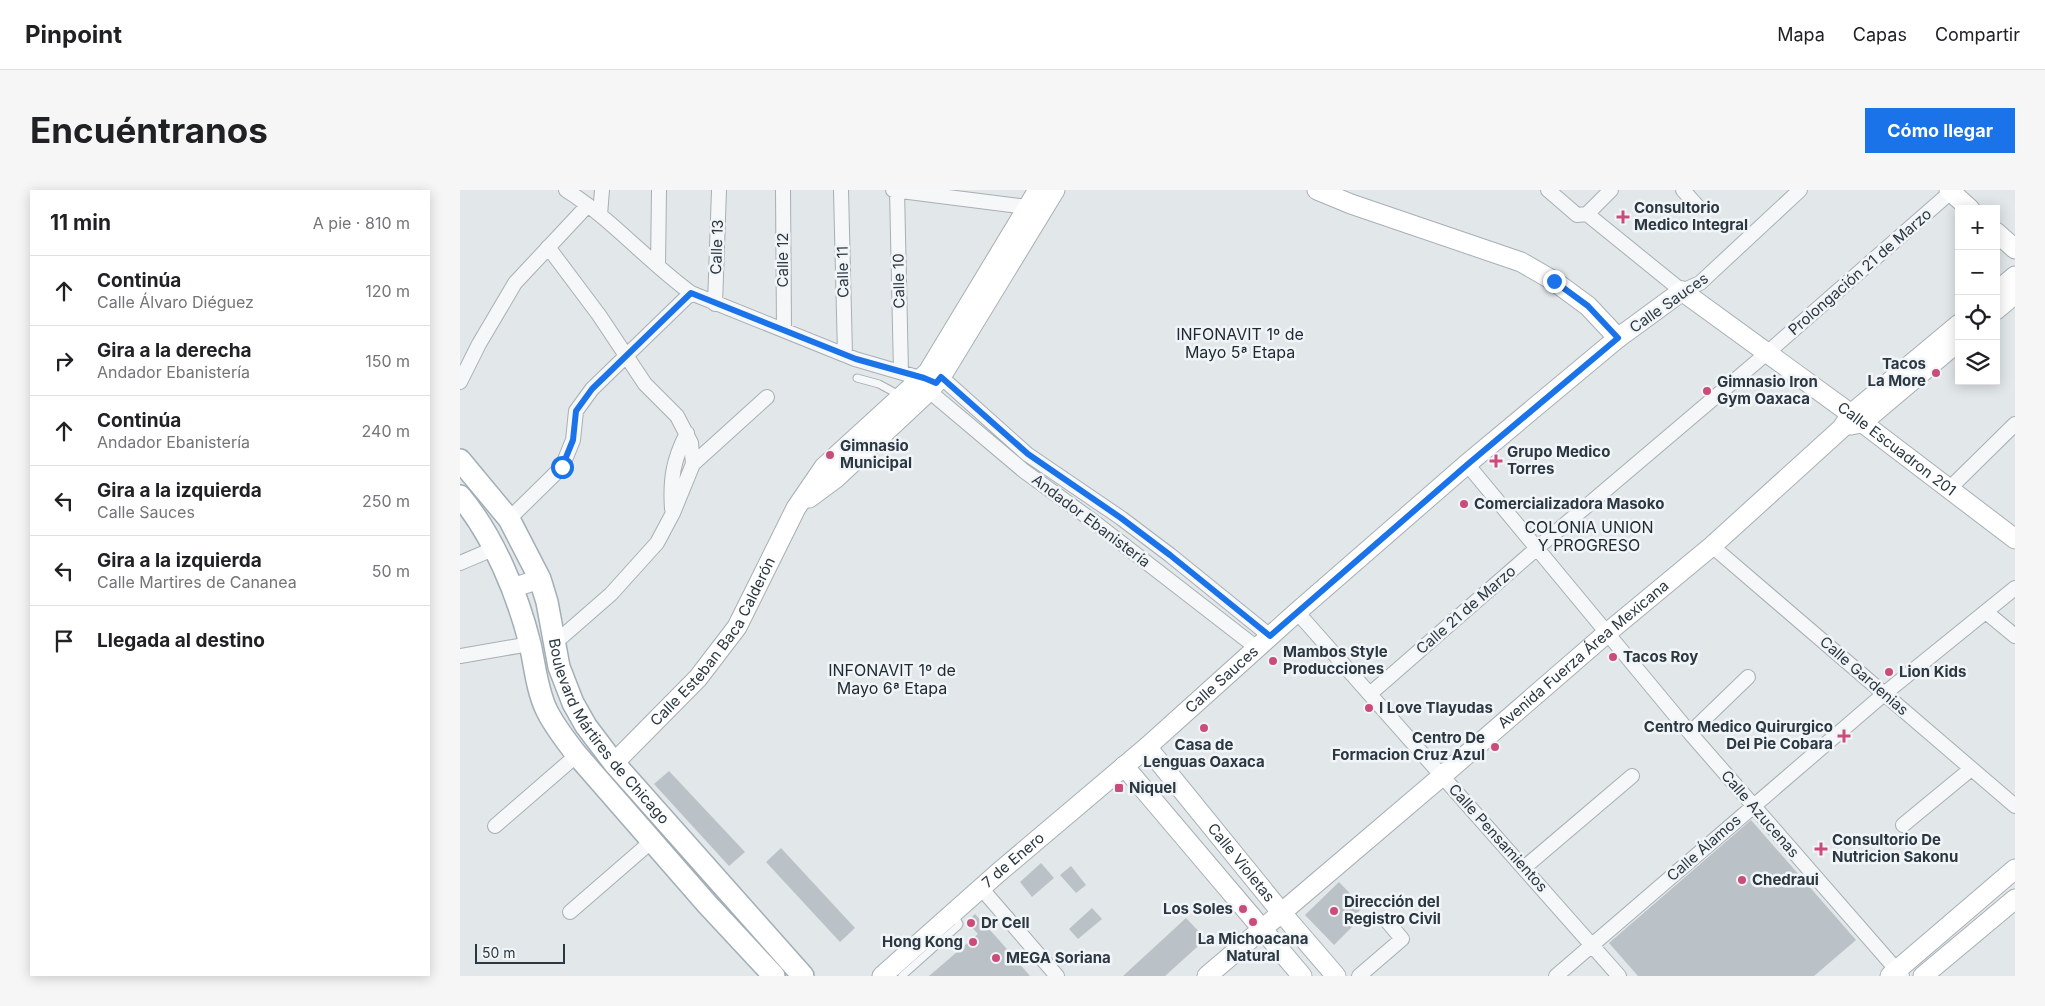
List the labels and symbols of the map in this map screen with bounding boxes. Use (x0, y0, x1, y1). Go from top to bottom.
place label: Consultorio Medico Integral (1634, 198, 1748, 234)
street label: Prolongación 21 de Marzo (1784, 204, 1935, 339)
marker: Consultorio Medico Integral (1616, 210, 1630, 224)
street label: Calle 13 (706, 219, 727, 275)
street label: Calle 12 (773, 233, 792, 287)
street label: Calle 11 (833, 246, 852, 298)
street label: Calle 10 (889, 253, 908, 309)
street label: Calle Sauces (1626, 268, 1712, 337)
route end (1543, 270, 1566, 293)
district label: INFONAVIT 1º de Mayo 5ª Etapa (1176, 324, 1304, 362)
place label: Tacos La More (1867, 354, 1926, 390)
marker: Tacos La More (1930, 367, 1942, 379)
place label: Gimnasio Iron Gym Oaxaca (1717, 372, 1818, 408)
marker: Gimnasio Iron Gym Oaxaca (1701, 385, 1713, 397)
street label: Calle Escuadron 201 (1834, 397, 1960, 500)
place label: Gimnasio Municipal (840, 436, 912, 472)
place label: Grupo Medico Torres (1507, 442, 1610, 478)
marker: Gimnasio Municipal (824, 449, 836, 461)
marker: Grupo Medico Torres (1489, 454, 1503, 468)
route start (551, 456, 574, 479)
street label: Andador Ebanistería (1028, 470, 1154, 571)
place label: Comercializadora Masoko (1474, 494, 1664, 513)
marker: Comercializadora Masoko (1458, 498, 1470, 510)
district label: COLONIA UNION Y PROGRESO (1524, 517, 1654, 555)
street label: Calle Esteban Baca Calderón (646, 554, 779, 730)
street label: Calle 21 de Marzo (1412, 561, 1519, 658)
street label: Avenida Fuerza Área Mexicana (1494, 576, 1672, 732)
street label: Calle Gardenias (1816, 632, 1913, 719)
street label: Boulevard Mártires de Chicago (545, 637, 674, 828)
street label: Calle Sauces (1181, 641, 1262, 717)
place label: Mambos Style Producciones (1283, 642, 1388, 678)
place label: Tacos Roy (1623, 647, 1698, 666)
marker: Tacos Roy (1607, 651, 1619, 663)
marker: Mambos Style Producciones (1267, 655, 1279, 667)
district label: INFONAVIT 1º de Mayo 6ª Etapa (828, 660, 956, 698)
place label: Lion Kids (1899, 662, 1966, 681)
marker: Lion Kids (1883, 666, 1895, 678)
place label: I Love Tlayudas (1379, 698, 1493, 717)
marker: I Love Tlayudas (1363, 702, 1375, 714)
place label: Centro Medico Quirurgico Del Pie Cobara (1644, 717, 1833, 753)
marker: Casa de Lenguas Oaxaca (1198, 722, 1210, 734)
place label: Centro De Formacion Cruz Azul (1332, 728, 1485, 764)
marker: Centro Medico Quirurgico Del Pie Cobara (1837, 729, 1851, 743)
place label: Casa de Lenguas Oaxaca (1143, 735, 1265, 771)
marker: Centro De Formacion Cruz Azul (1489, 741, 1501, 753)
street label: Calle Azucenas (1717, 766, 1804, 861)
place label: Niquel (1129, 778, 1176, 797)
street label: Calle Pensamientos (1445, 780, 1552, 896)
marker: Niquel (1113, 782, 1125, 794)
street label: Calle Álamos (1663, 810, 1745, 885)
street label: Calle Violetas (1204, 819, 1279, 906)
street label: 7 de Enero (978, 828, 1048, 892)
place label: Consultorio De Nutricion Sakonu (1832, 830, 1958, 866)
marker: Consultorio De Nutricion Sakonu (1814, 842, 1828, 856)
place label: Chedraui (1752, 870, 1819, 889)
marker: Chedraui (1736, 874, 1748, 886)
place label: Dirección del Registro Civil (1344, 892, 1441, 928)
place label: Los Soles (1163, 899, 1233, 918)
marker: Los Soles (1237, 903, 1249, 915)
marker: Dirección del Registro Civil (1328, 905, 1340, 917)
place label: Dr Cell (981, 913, 1030, 932)
marker: La Michoacana Natural (1247, 916, 1259, 928)
marker: Dr Cell (965, 917, 977, 929)
place label: La Michoacana Natural (1198, 929, 1308, 965)
place label: Hong Kong (882, 932, 963, 951)
marker: Hong Kong (967, 936, 979, 948)
scale bar (475, 941, 565, 964)
place label: MEGA Soriana (1006, 948, 1111, 967)
marker: MEGA Soriana (990, 952, 1002, 964)

